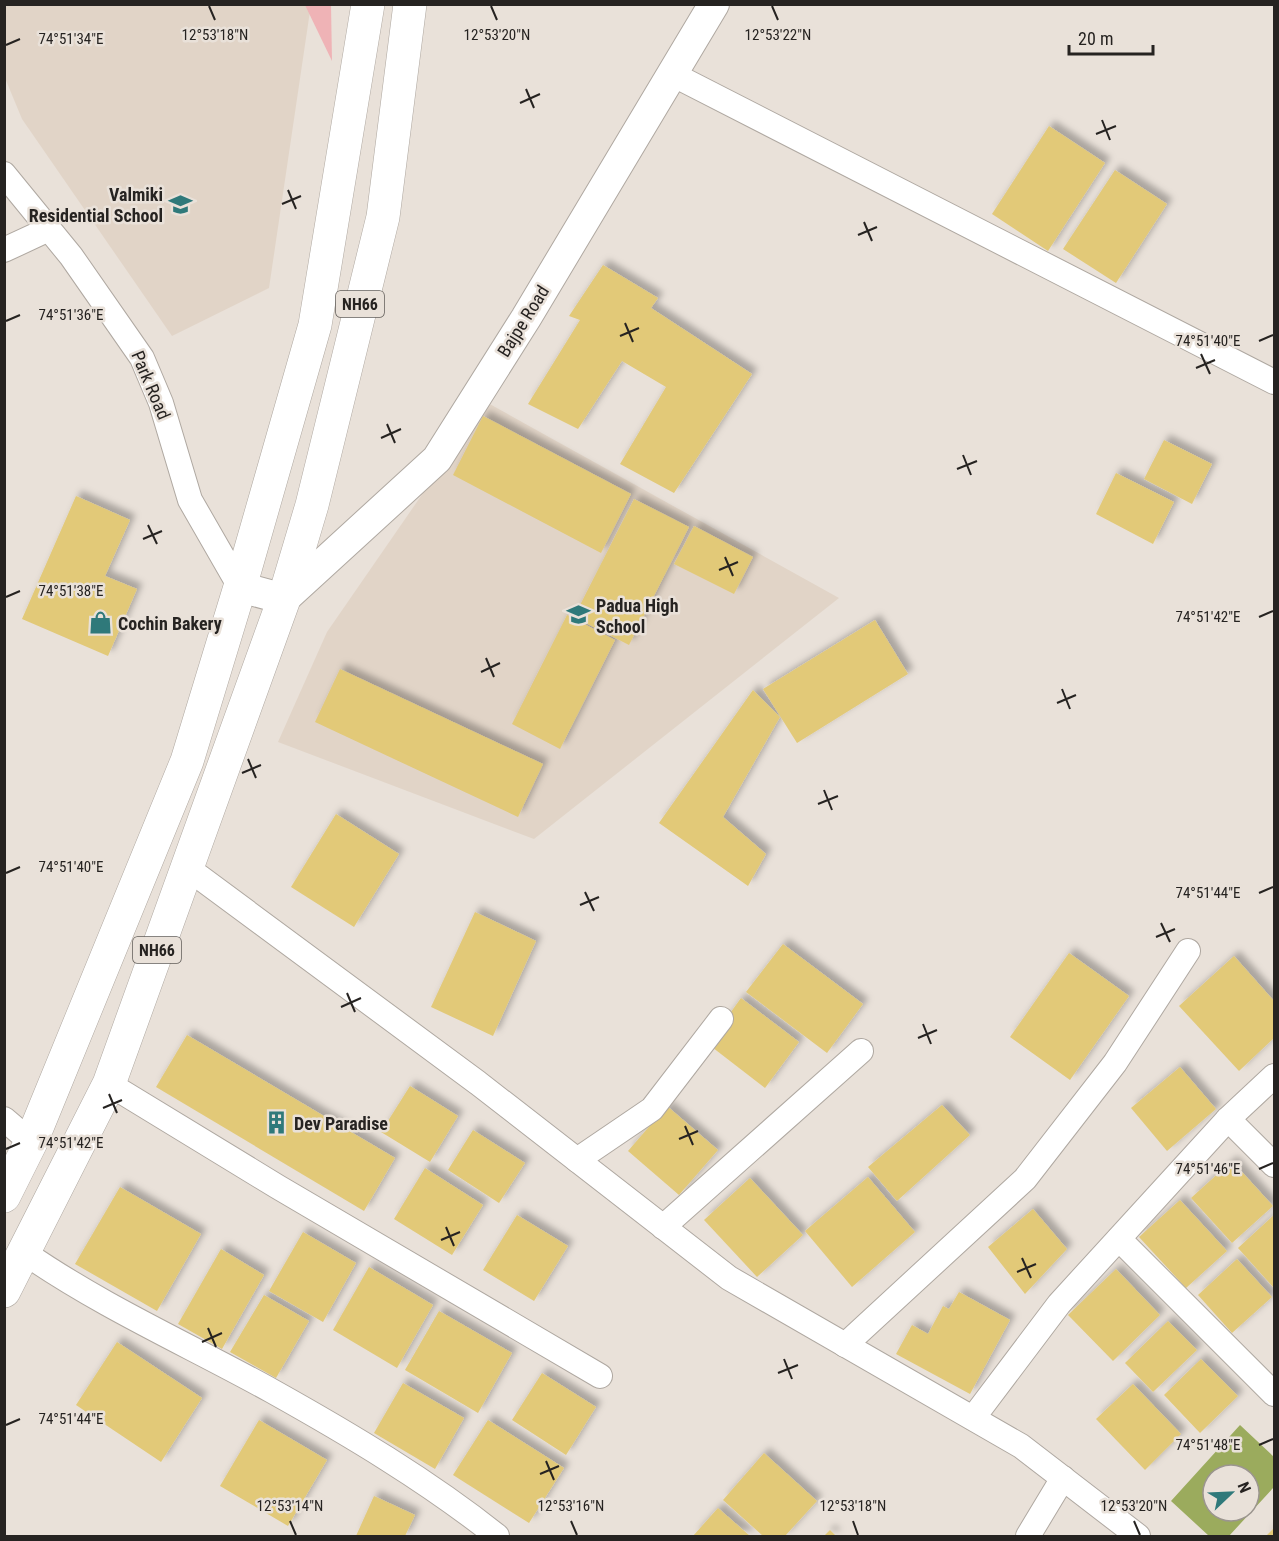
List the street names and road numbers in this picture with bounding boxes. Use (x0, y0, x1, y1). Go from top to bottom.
street label: Bajpe Road (493, 281, 553, 361)
road number: NH66 (336, 291, 384, 317)
street label: Park Road (127, 348, 175, 422)
road number: NH66 (133, 937, 181, 963)

